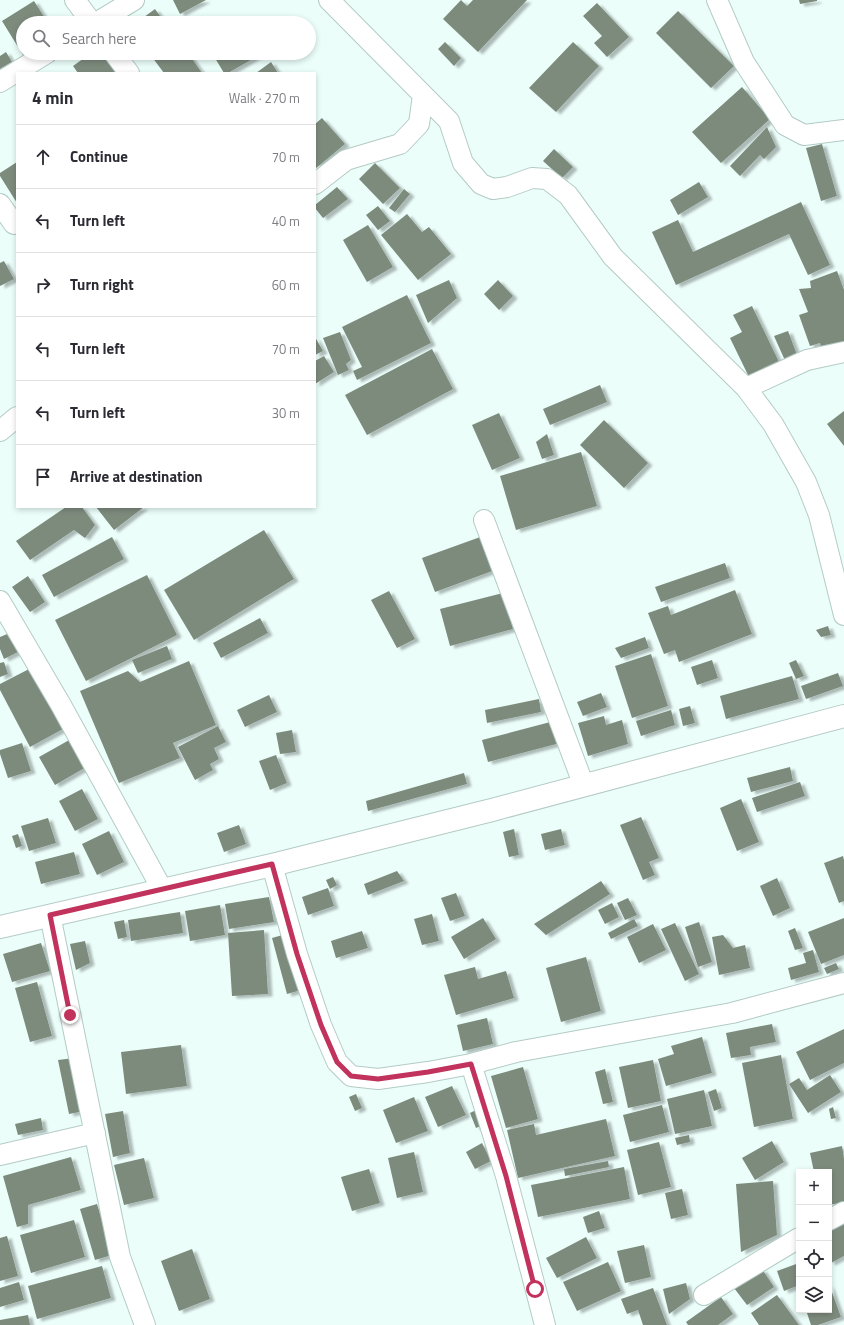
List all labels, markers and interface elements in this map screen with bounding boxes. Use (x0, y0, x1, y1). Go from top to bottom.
search box (16, 16, 316, 60)
icon: search (30, 27, 52, 49)
text: Search here (62, 27, 136, 50)
text: 4 min (32, 85, 73, 111)
text: Walk · 270 m (229, 88, 300, 108)
text: Continue (70, 145, 128, 168)
icon: ahead (32, 146, 54, 168)
text: 70 m (272, 147, 300, 167)
text: Turn left (70, 209, 125, 232)
icon: left (32, 210, 54, 232)
text: 40 m (272, 211, 300, 231)
text: Turn right (70, 273, 134, 296)
icon: right (32, 274, 54, 296)
text: 60 m (272, 275, 300, 295)
text: Turn left (70, 337, 125, 360)
icon: left (32, 338, 54, 360)
text: 70 m (272, 339, 300, 359)
text: Turn left (70, 401, 125, 424)
icon: left (32, 402, 54, 424)
text: 30 m (272, 403, 300, 423)
text: Arrive at destination (70, 465, 203, 488)
icon: arrive (32, 466, 54, 488)
route end (61, 1006, 79, 1024)
map controls (796, 1169, 832, 1313)
button: + (796, 1169, 832, 1205)
button: − (796, 1205, 832, 1241)
button: locate (796, 1241, 832, 1277)
button: layers (796, 1277, 832, 1313)
route start (526, 1280, 544, 1298)

